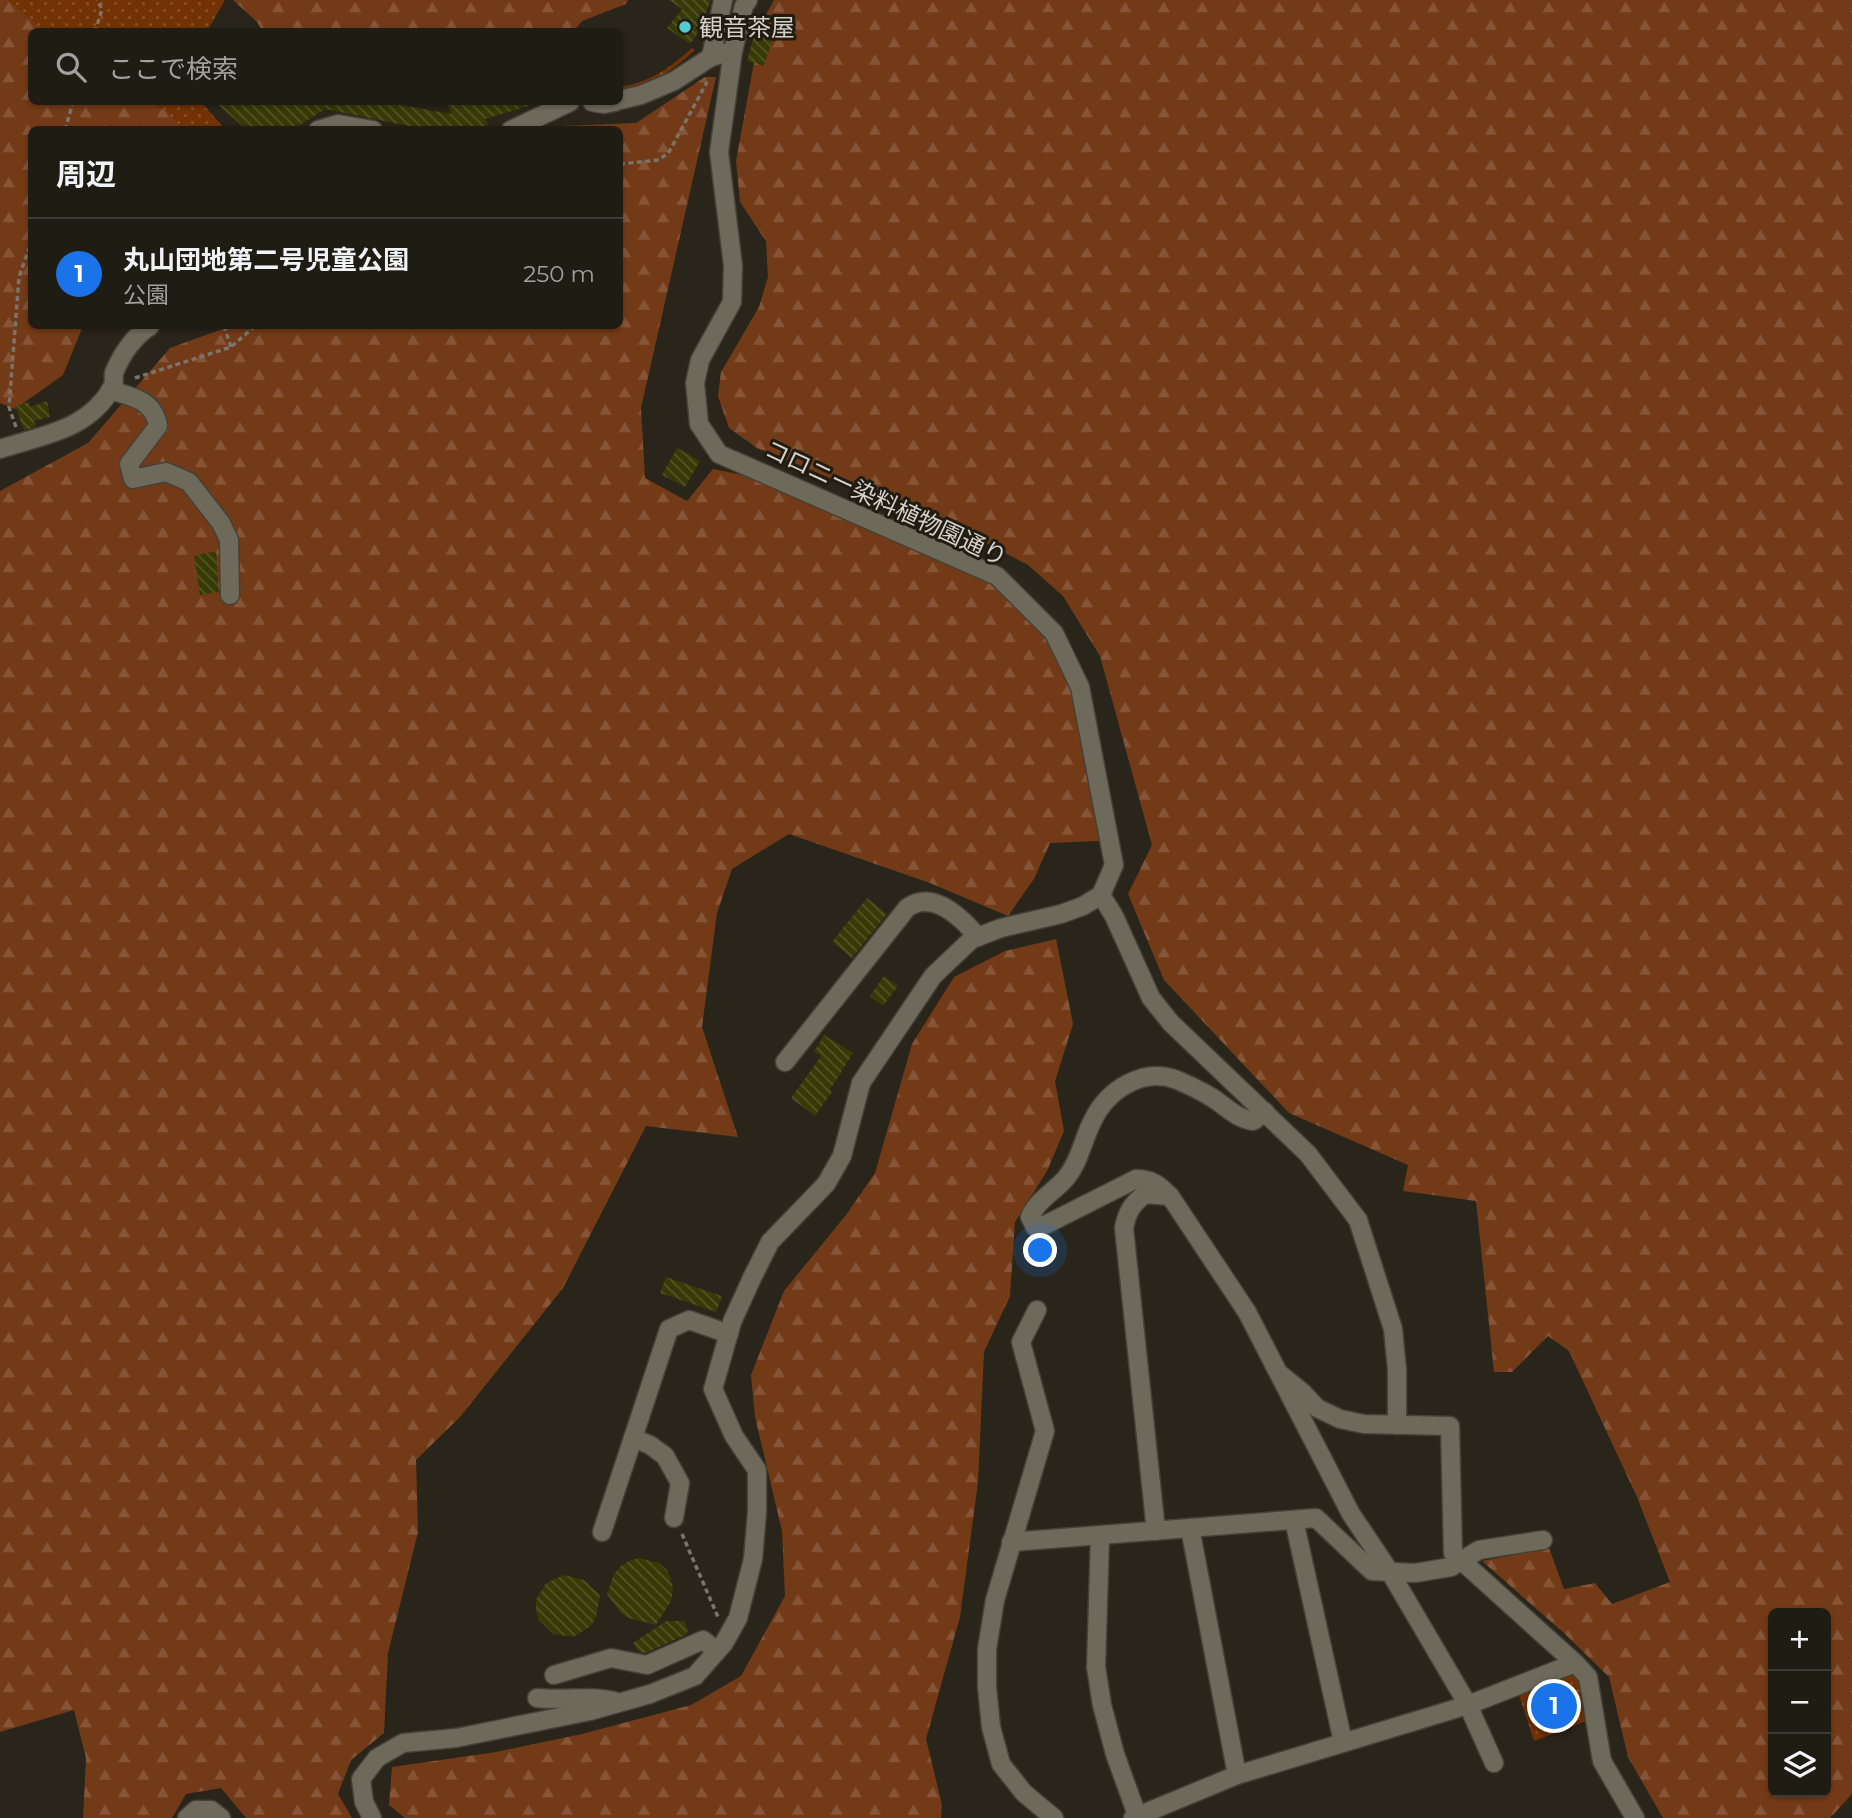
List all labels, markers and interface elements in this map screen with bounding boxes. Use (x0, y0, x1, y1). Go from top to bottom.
place label: 観音茶屋 (699, 13, 795, 42)
marker: 観音茶屋 (677, 19, 693, 35)
search box (28, 28, 623, 105)
icon: search (52, 48, 90, 86)
text: ここで検索 (108, 53, 238, 85)
text: 周辺 (56, 156, 116, 193)
text: 丸山団地第二号児童公園 (123, 244, 409, 276)
text: 1 (74, 260, 84, 288)
text: 250 m (523, 260, 595, 288)
text: 公園 (123, 281, 169, 309)
street label: コロニー染料植物園通り (760, 434, 1012, 572)
your location (1023, 1233, 1057, 1267)
map controls (1768, 1608, 1831, 1797)
button: + (1768, 1608, 1831, 1671)
button: − (1768, 1671, 1831, 1734)
pin: 1 (1531, 1680, 1577, 1732)
button: layers (1768, 1734, 1831, 1797)

